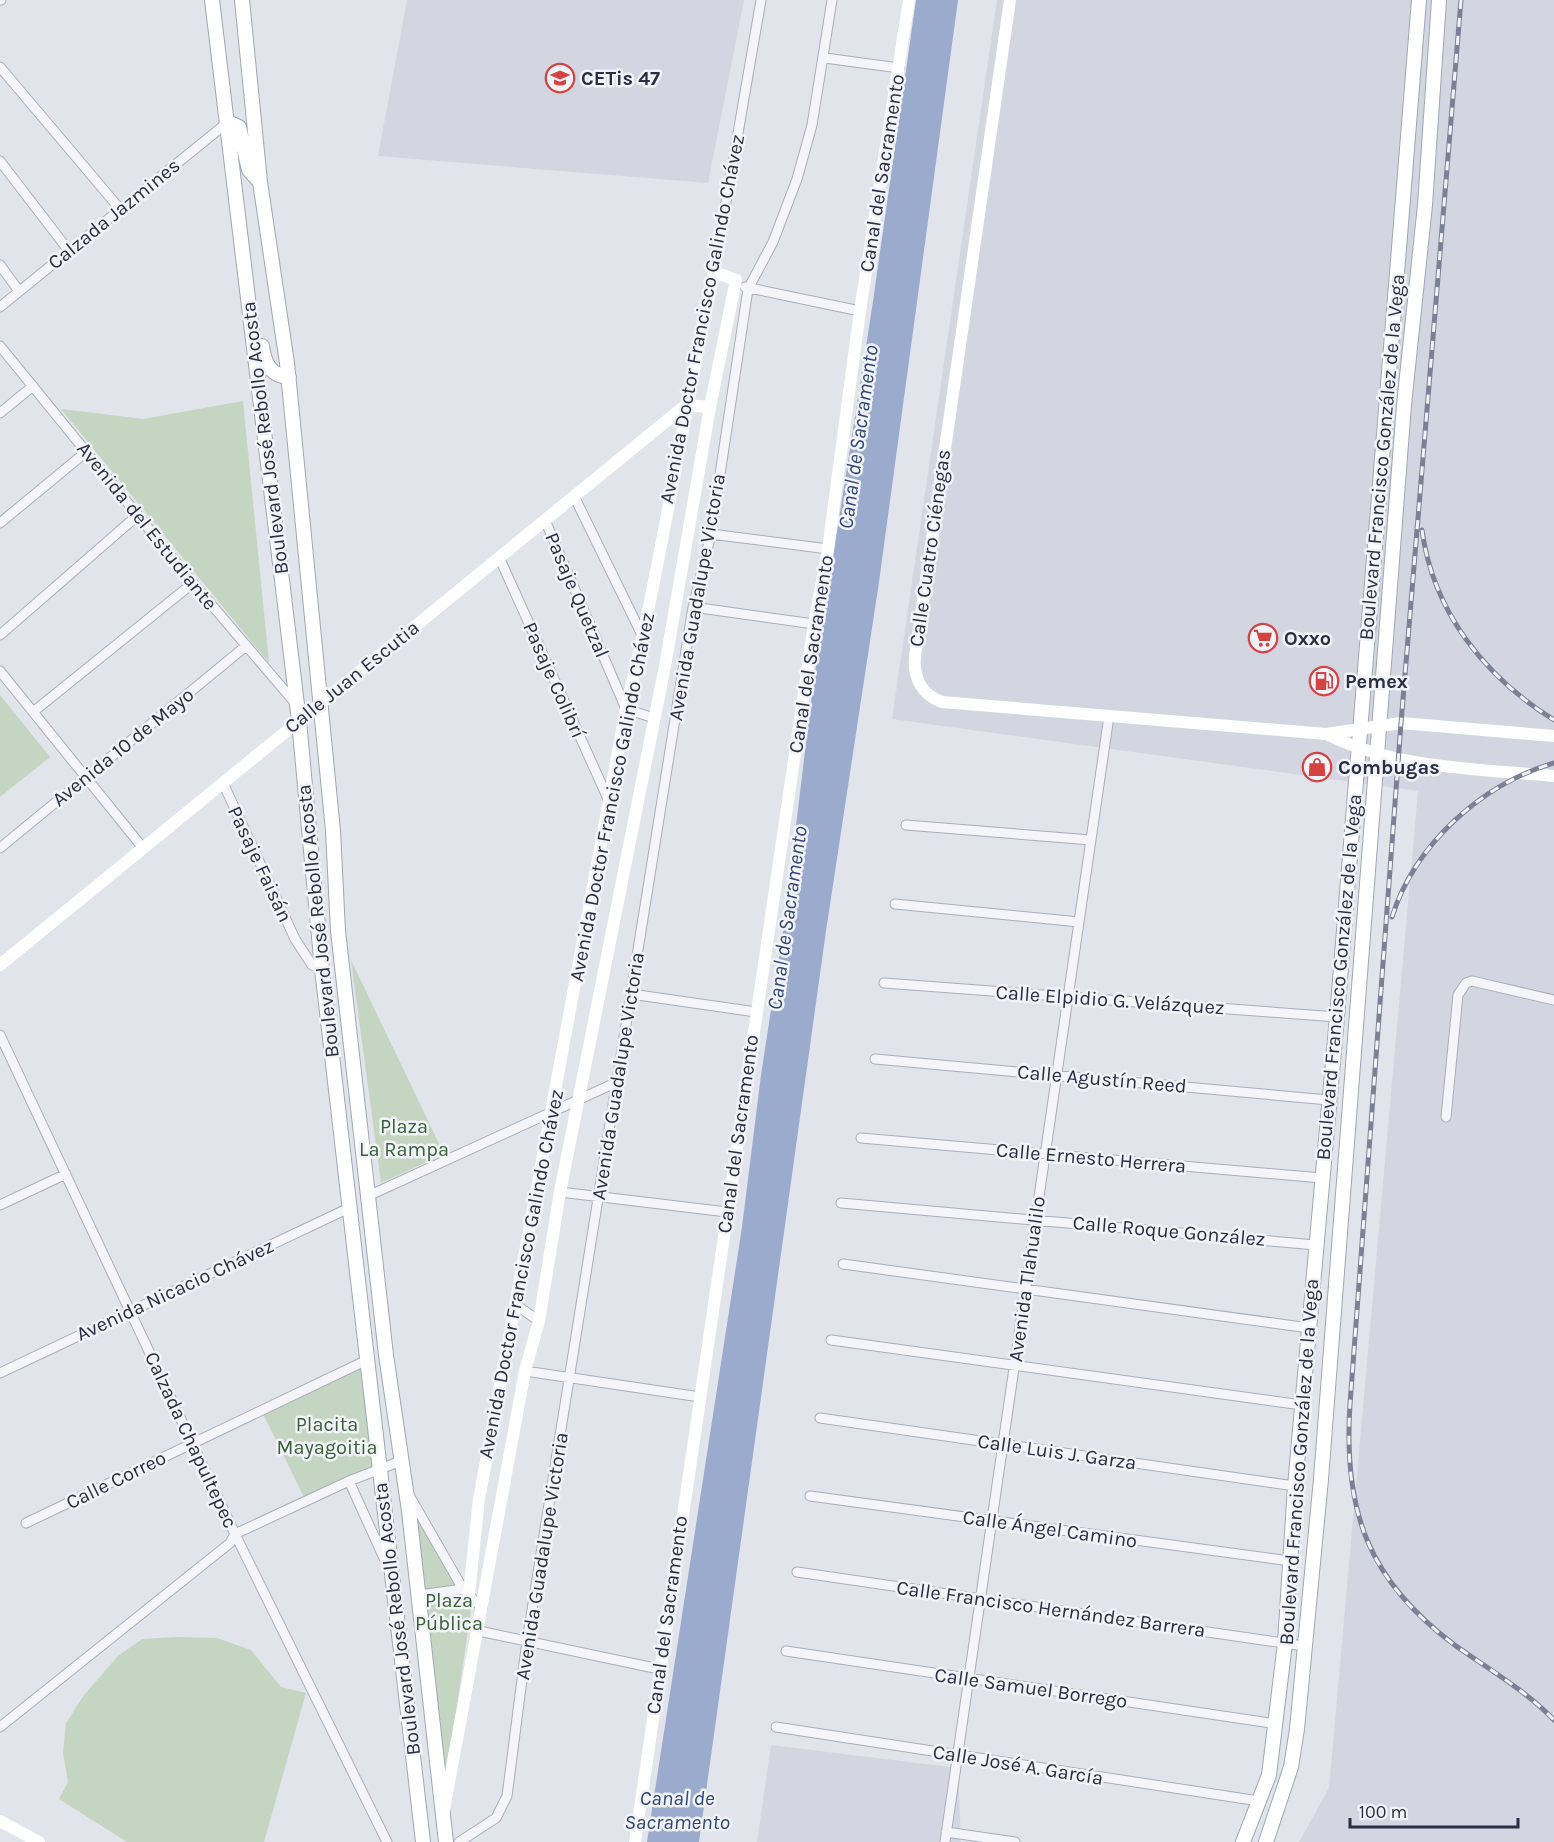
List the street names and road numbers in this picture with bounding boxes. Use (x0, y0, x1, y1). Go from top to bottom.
street label: Canal del Sacramento (855, 72, 909, 274)
street label: Avenida Doctor Francisco Galindo Chávez (655, 132, 749, 506)
street label: Calzada Jazmines (43, 154, 185, 274)
street label: Boulevard Francisco González de la Vega (1355, 273, 1409, 641)
street label: Boulevard José Rebollo Acosta (237, 300, 293, 576)
street label: Avenida del Estudiante (72, 437, 222, 615)
street label: Calle Cuatro Ciénegas (905, 448, 955, 648)
street label: Avenida Guadalupe Victoria (664, 472, 730, 722)
street label: Pasaje Quetzal (540, 529, 614, 661)
street label: Canal del Sacramento (784, 553, 838, 755)
street label: Avenida Doctor Francisco Galindo Chávez (565, 610, 659, 984)
street label: Calle Juan Escutia (280, 616, 424, 738)
street label: Pasaje Colibrí (518, 618, 590, 742)
street label: Avenida 10 de Mayo (48, 683, 198, 811)
street label: Boulevard José Rebollo Acosta (292, 783, 344, 1059)
street label: Boulevard Francisco González de la Vega (1312, 793, 1366, 1161)
street label: Pasaje Faisán (223, 802, 297, 926)
street label: Avenida Guadalupe Victoria (587, 951, 649, 1201)
street label: Calle Elpidio G. Velázquez (995, 981, 1225, 1019)
street label: Canal del Sacramento (713, 1033, 763, 1235)
street label: Calle Agustín Reed (1016, 1060, 1188, 1098)
street label: Avenida Doctor Francisco Galindo Chávez (474, 1087, 568, 1461)
street label: Calle Ernesto Herrera (995, 1138, 1187, 1178)
street label: Avenida Tlahualilo (1004, 1195, 1050, 1363)
street label: Calle Roque González (1072, 1211, 1266, 1251)
street label: Avenida Nicacio Chávez (73, 1234, 277, 1346)
street label: Boulevard Francisco González de la Vega (1275, 1278, 1323, 1646)
street label: Calzada Chapultepec (140, 1348, 242, 1532)
street label: Calle Luis J. Garza (976, 1429, 1138, 1475)
street label: Avenida Guadalupe Victoria (511, 1431, 573, 1681)
street label: Calle Correo (62, 1446, 170, 1514)
street label: Boulevard José Rebollo Acosta (369, 1481, 425, 1757)
street label: Calle Ángel Camino (961, 1504, 1139, 1553)
street label: Canal del Sacramento (642, 1514, 692, 1716)
street label: Calle Francisco Hernández Barrera (895, 1576, 1207, 1642)
street label: Calle Samuel Borrego (933, 1663, 1129, 1713)
street label: Calle José A. García (931, 1740, 1105, 1790)

